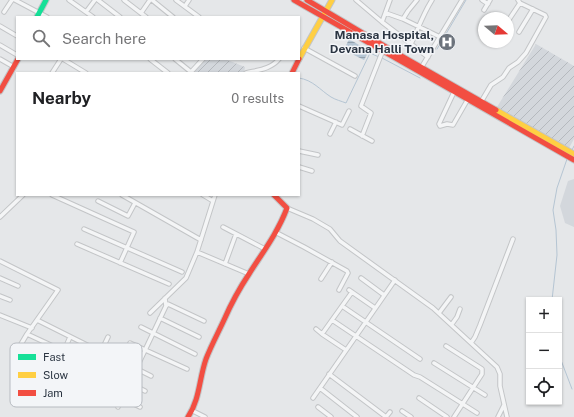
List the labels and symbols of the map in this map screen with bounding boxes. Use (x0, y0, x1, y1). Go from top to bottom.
north arrow (478, 12, 514, 48)
place label: Manasa Hospital, Devana Halli Town (330, 28, 434, 56)
hospital icon: Manasa Hospital, Devana Halli Town (437, 32, 457, 52)
legend (10, 343, 142, 407)
text: Fast (43, 351, 65, 363)
text: Slow (43, 369, 69, 381)
text: Jam (43, 387, 63, 399)

